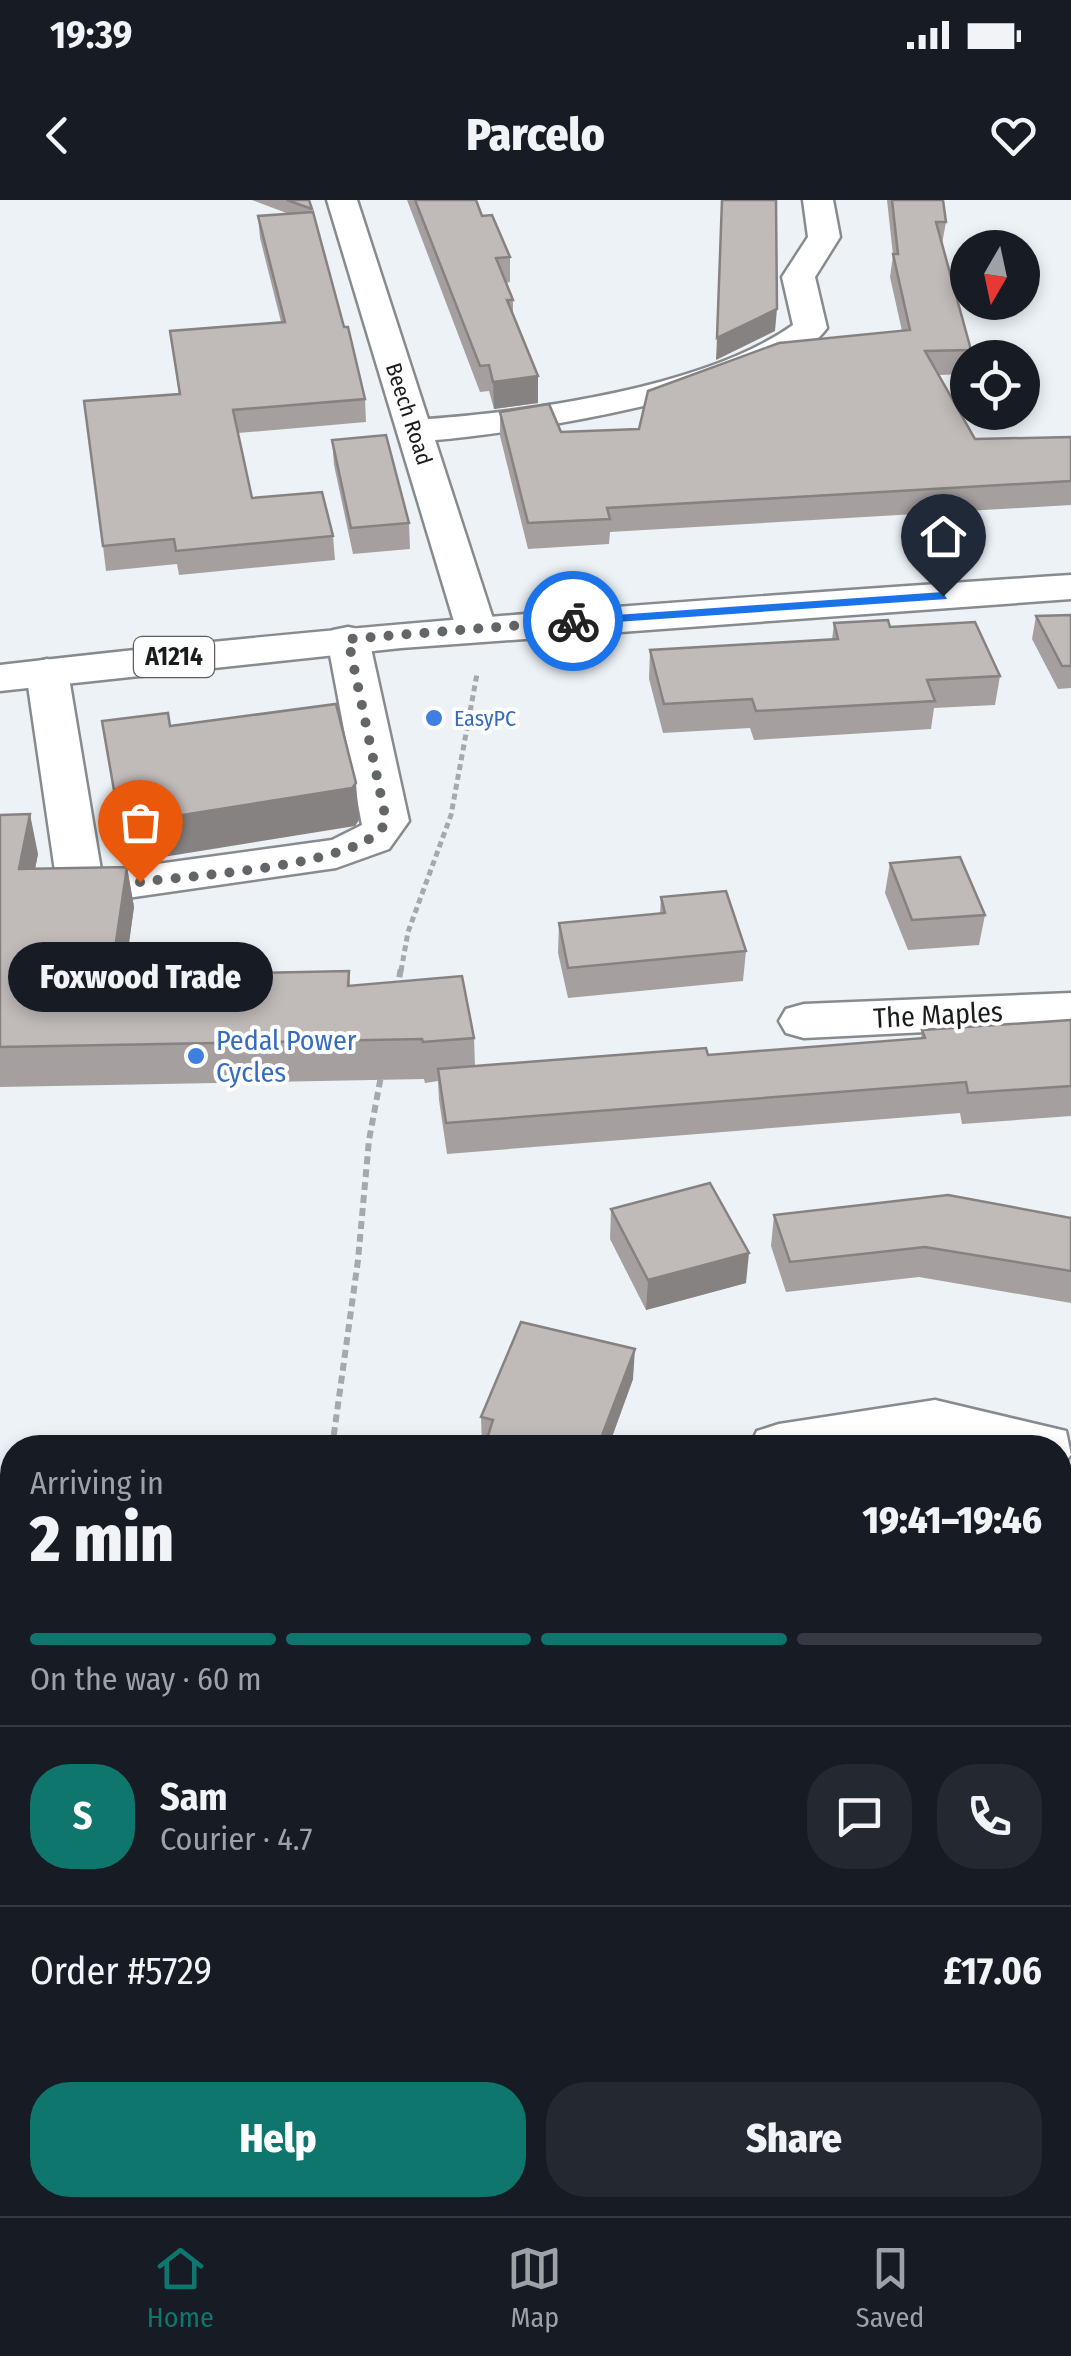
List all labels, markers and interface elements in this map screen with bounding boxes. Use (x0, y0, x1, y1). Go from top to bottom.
text: 19:39 (50, 12, 132, 58)
icon: back (30, 108, 85, 163)
text: Parcelo (466, 108, 605, 162)
icon: heart (986, 108, 1041, 163)
north arrow (950, 230, 1040, 320)
map controls (950, 230, 1040, 430)
button: locate (950, 340, 1040, 430)
street label: Beech Road (380, 360, 438, 468)
pin (901, 494, 986, 597)
icon: home (916, 509, 971, 564)
courier (523, 571, 623, 671)
icon: bike (546, 594, 601, 649)
road number: A1214 (134, 637, 214, 677)
place label: EasyPC (454, 705, 516, 732)
marker: EasyPC (423, 707, 445, 729)
pin (98, 780, 183, 883)
icon: bag (113, 795, 168, 850)
callout: Foxwood Trade (8, 942, 272, 1012)
text: Foxwood Trade (40, 958, 241, 996)
street label: The Maples (872, 995, 1004, 1035)
place label: Pedal Power Cycles (216, 1024, 357, 1089)
marker: Pedal Power Cycles (185, 1045, 207, 1067)
text: Arriving in (30, 1464, 164, 1502)
text: 19:41–19:46 (863, 1497, 1042, 1543)
text: 2 min (30, 1500, 174, 1578)
text: On the way · 60 m (30, 1660, 262, 1698)
button: chat (807, 1764, 912, 1869)
button: phone (937, 1764, 1042, 1869)
text: Sam (160, 1774, 228, 1820)
text: S (73, 1793, 92, 1839)
text: Courier · 4.7 (160, 1820, 312, 1858)
text: Order #5729 (30, 1948, 212, 1994)
text: £17.06 (944, 1948, 1042, 1994)
button: Help (30, 2082, 526, 2197)
button: Share (546, 2082, 1042, 2197)
tab: Home (147, 2241, 214, 2334)
tab: Map (507, 2241, 562, 2334)
tab: Saved (856, 2241, 924, 2334)

